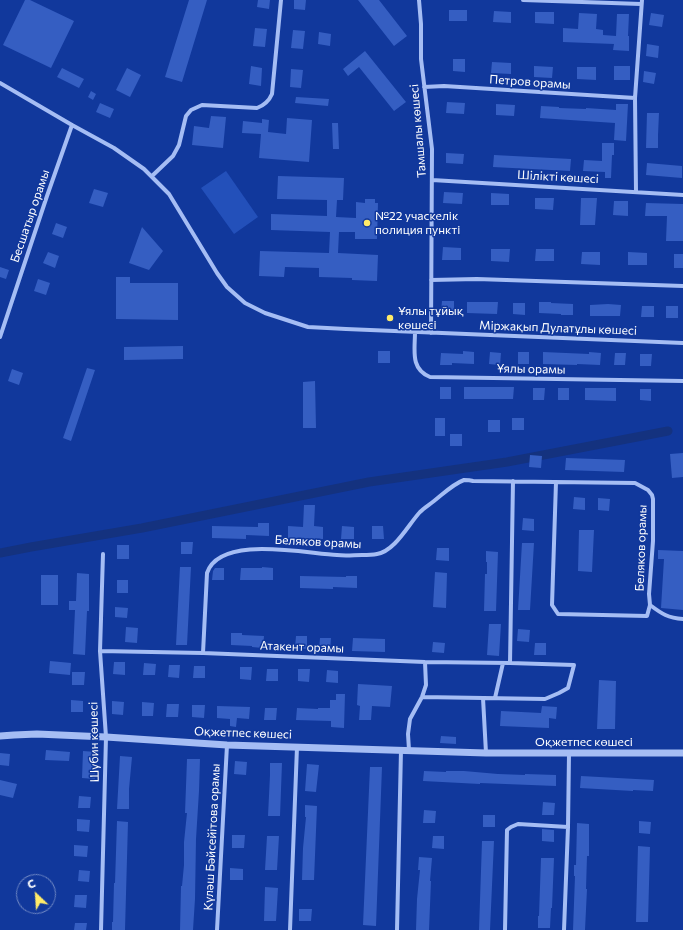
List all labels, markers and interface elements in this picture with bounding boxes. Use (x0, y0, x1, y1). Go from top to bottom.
street label: Петров орамы (489, 72, 571, 92)
street label: Тамшалы көшесі (407, 83, 429, 179)
street label: Бесшатыр орамы (7, 168, 53, 264)
street label: Шілікті көшесі (517, 168, 599, 186)
place label: №22 учаскелік полиция пункті (375, 209, 460, 237)
marker: №22 учаскелік полиция пункті (362, 218, 372, 228)
place label: Ұялы тұйық көшесі (398, 304, 463, 332)
marker: Ұялы тұйық көшесі (385, 313, 395, 323)
street label: Міржақып Дулатұлы көшесі (479, 318, 637, 338)
street label: Ұялы орамы (496, 361, 566, 377)
street label: Беляков орамы (632, 504, 650, 592)
street label: Беляков орамы (274, 533, 362, 551)
street label: Атакент орамы (260, 638, 344, 656)
street label: Шубин көшесі (86, 702, 102, 782)
street label: Оқжетпес көшесі (194, 724, 292, 742)
street label: Оқжетпес көшесі (535, 735, 633, 749)
street label: Күләш Бәйсейітова орамы (201, 763, 223, 911)
north arrow (16, 874, 56, 914)
text: С (25, 876, 37, 891)

